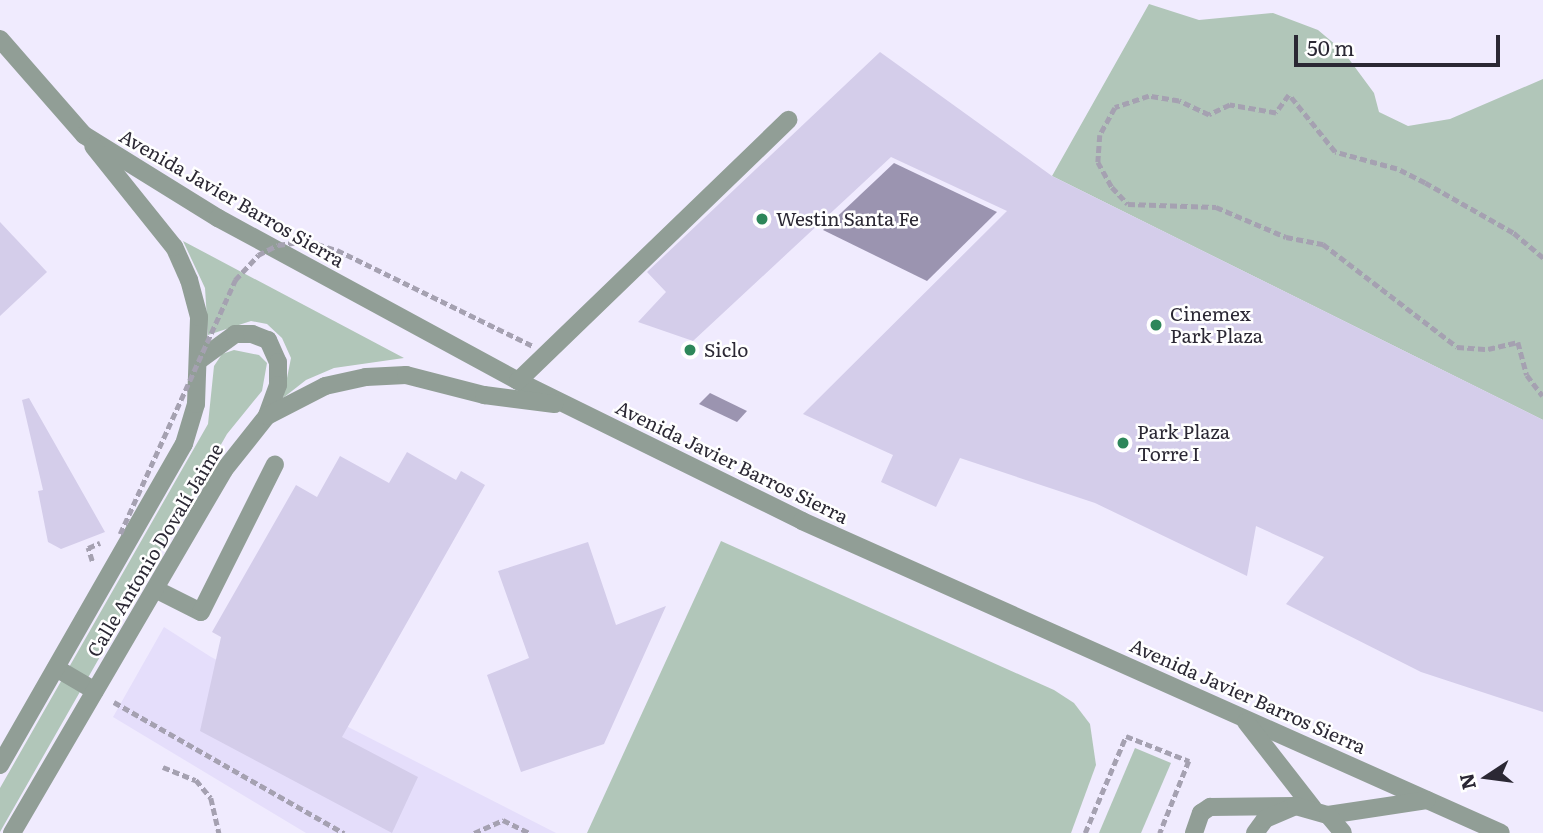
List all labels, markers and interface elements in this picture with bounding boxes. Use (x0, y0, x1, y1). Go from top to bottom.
scale bar (1298, 21, 1504, 65)
text: 50 m (1307, 31, 1354, 62)
street label: Avenida Javier Barros Sierra (116, 124, 348, 272)
place label: Westin Santa Fe (776, 208, 919, 230)
marker: Westin Santa Fe (754, 211, 770, 227)
place label: Cinemex Park Plaza (1170, 303, 1263, 347)
marker: Cinemex Park Plaza (1148, 317, 1164, 333)
place label: Siclo (704, 339, 748, 361)
marker: Siclo (682, 342, 698, 358)
street label: Avenida Javier Barros Sierra (612, 396, 852, 528)
place label: Park Plaza Torre I (1137, 421, 1230, 465)
marker: Park Plaza Torre I (1115, 435, 1131, 451)
street label: Calle Antonio Dovalí Jaime (82, 439, 228, 661)
street label: Avenida Javier Barros Sierra (1127, 634, 1369, 758)
north arrow (1452, 742, 1522, 812)
text: N (1451, 771, 1482, 793)

